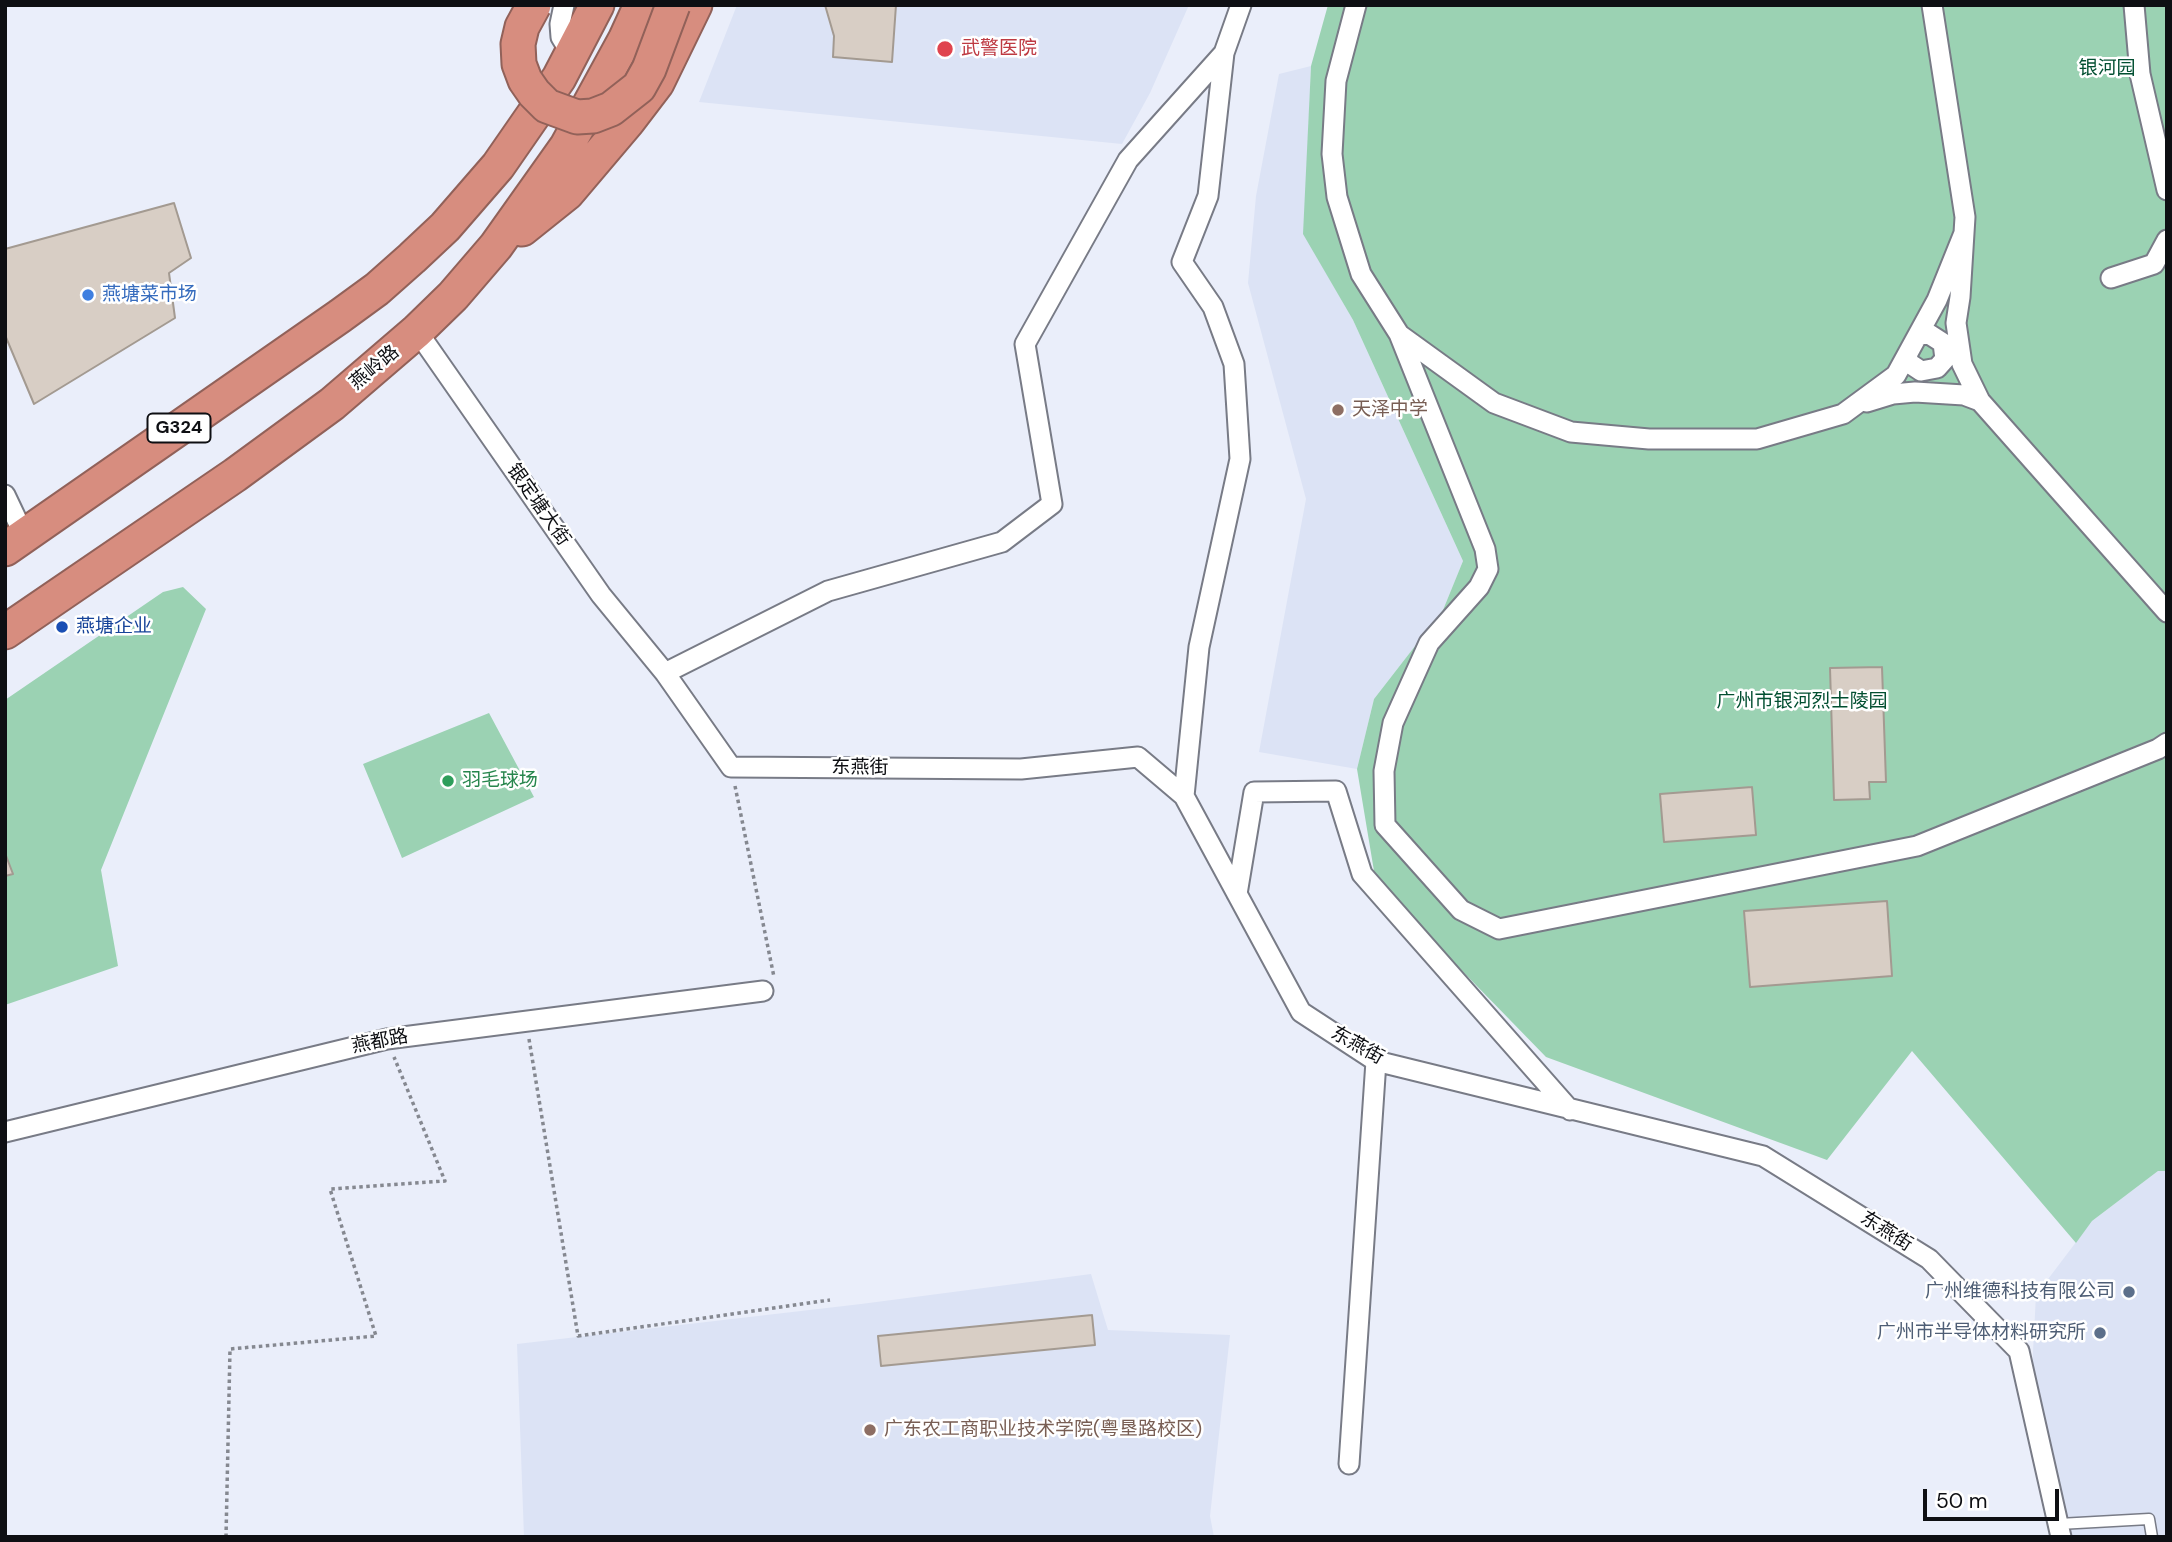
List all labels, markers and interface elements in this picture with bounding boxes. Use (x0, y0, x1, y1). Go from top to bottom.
place label: 武警医院 (961, 38, 1037, 60)
marker: 武警医院 (935, 39, 955, 59)
park label: 银河园 (2079, 58, 2135, 80)
place label: 燕塘菜市场 (102, 284, 197, 306)
marker: 燕塘菜市场 (80, 287, 96, 303)
street label: 燕岭路 (346, 341, 404, 395)
place label: 天泽中学 (1352, 399, 1428, 421)
marker: 天泽中学 (1330, 402, 1346, 418)
road number: G324 (148, 414, 210, 442)
street label: 银定塘大街 (501, 460, 575, 550)
place label: 燕塘企业 (76, 616, 152, 638)
marker: 燕塘企业 (54, 619, 70, 635)
park label: 广州市银河烈士陵园 (1717, 691, 1887, 713)
street label: 东燕街 (832, 757, 888, 779)
place label: 羽毛球场 (462, 770, 538, 792)
marker: 羽毛球场 (440, 773, 456, 789)
street label: 东燕街 (1327, 1022, 1387, 1070)
street label: 燕都路 (350, 1025, 410, 1059)
street label: 东燕街 (1856, 1207, 1916, 1257)
place label: 广州维德科技有限公司 (1925, 1281, 2115, 1303)
marker: 广州维德科技有限公司 (2121, 1284, 2137, 1300)
place label: 广州市半导体材料研究所 (1877, 1322, 2086, 1344)
marker: 广州市半导体材料研究所 (2092, 1325, 2108, 1341)
place label: 广东农工商职业技术学院(粤垦路校区) (884, 1419, 1202, 1441)
marker: 广东农工商职业技术学院(粤垦路校区) (862, 1422, 878, 1438)
scale bar (1927, 1476, 2064, 1520)
text: 50 m (1936, 1487, 1987, 1515)

